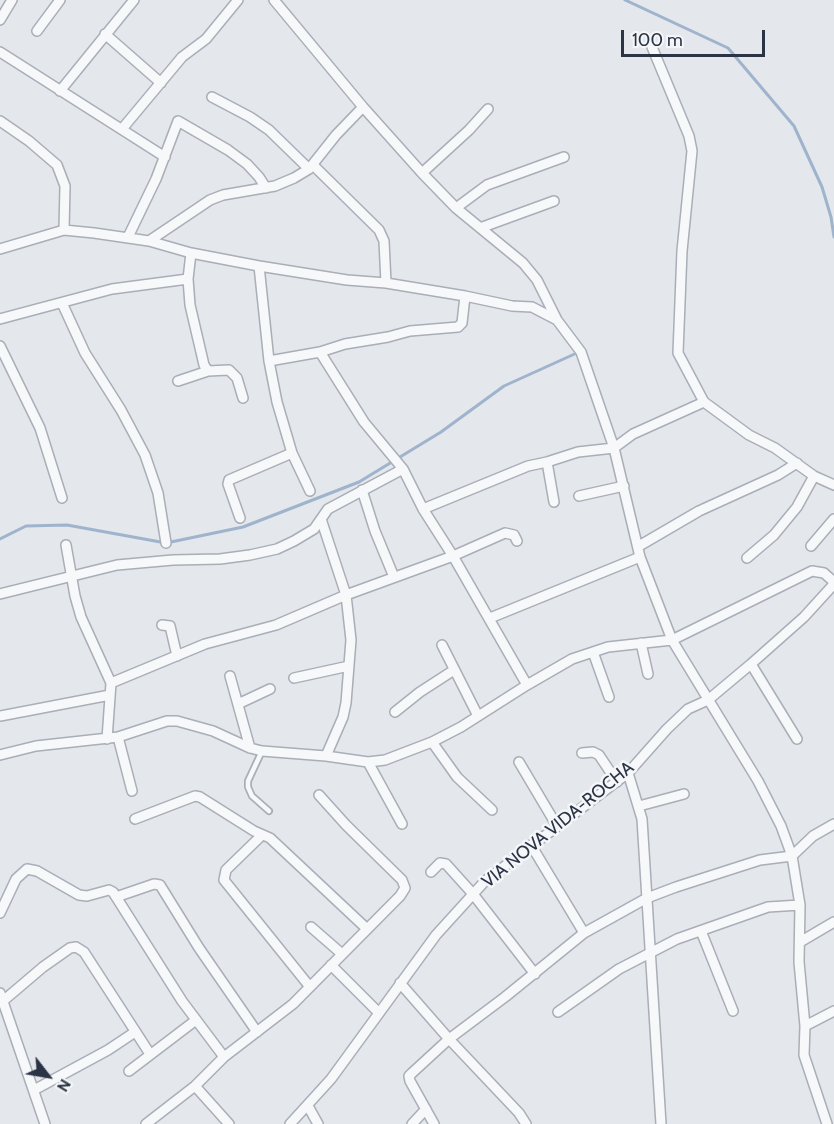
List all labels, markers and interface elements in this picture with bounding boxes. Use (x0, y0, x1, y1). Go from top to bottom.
scale bar (624, 18, 768, 56)
text: 100 m (632, 29, 683, 51)
street label: VIA NOVA VIDA-ROCHA (478, 757, 638, 893)
north arrow (18, 1046, 78, 1106)
text: N (53, 1076, 75, 1095)

